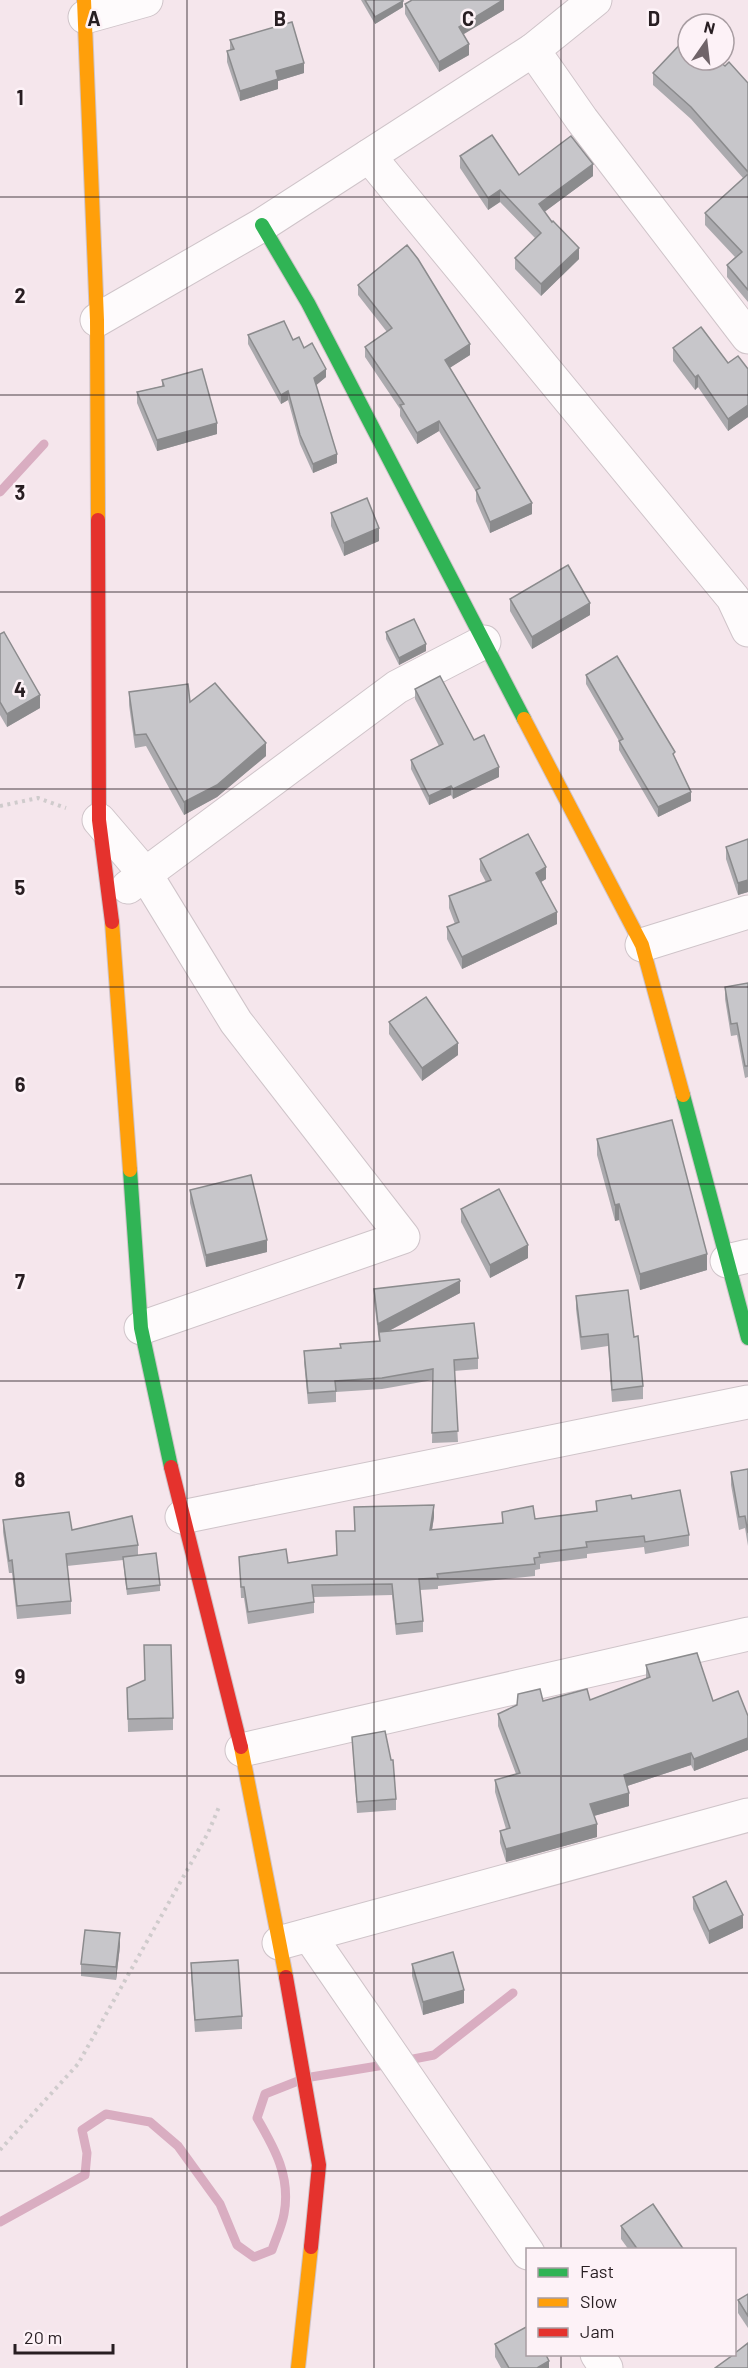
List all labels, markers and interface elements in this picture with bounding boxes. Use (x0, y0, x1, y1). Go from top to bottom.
text: A (87, 6, 101, 30)
text: B (274, 6, 286, 30)
text: C (462, 6, 474, 30)
text: D (648, 6, 660, 30)
north arrow (676, 12, 736, 72)
text: N (702, 16, 717, 37)
text: 1 (16, 85, 24, 109)
text: 2 (14, 283, 26, 307)
text: 3 (15, 480, 25, 504)
text: 4 (14, 677, 26, 701)
text: 5 (15, 875, 26, 899)
text: 6 (15, 1072, 26, 1096)
text: 7 (15, 1269, 25, 1293)
text: 8 (15, 1467, 26, 1491)
text: 9 (15, 1664, 25, 1688)
legend (526, 2248, 736, 2356)
text: Fast (580, 2260, 614, 2282)
text: Slow (580, 2290, 617, 2312)
scale bar (15, 2317, 112, 2355)
text: Jam (580, 2320, 614, 2342)
text: 20 m (24, 2326, 62, 2348)

